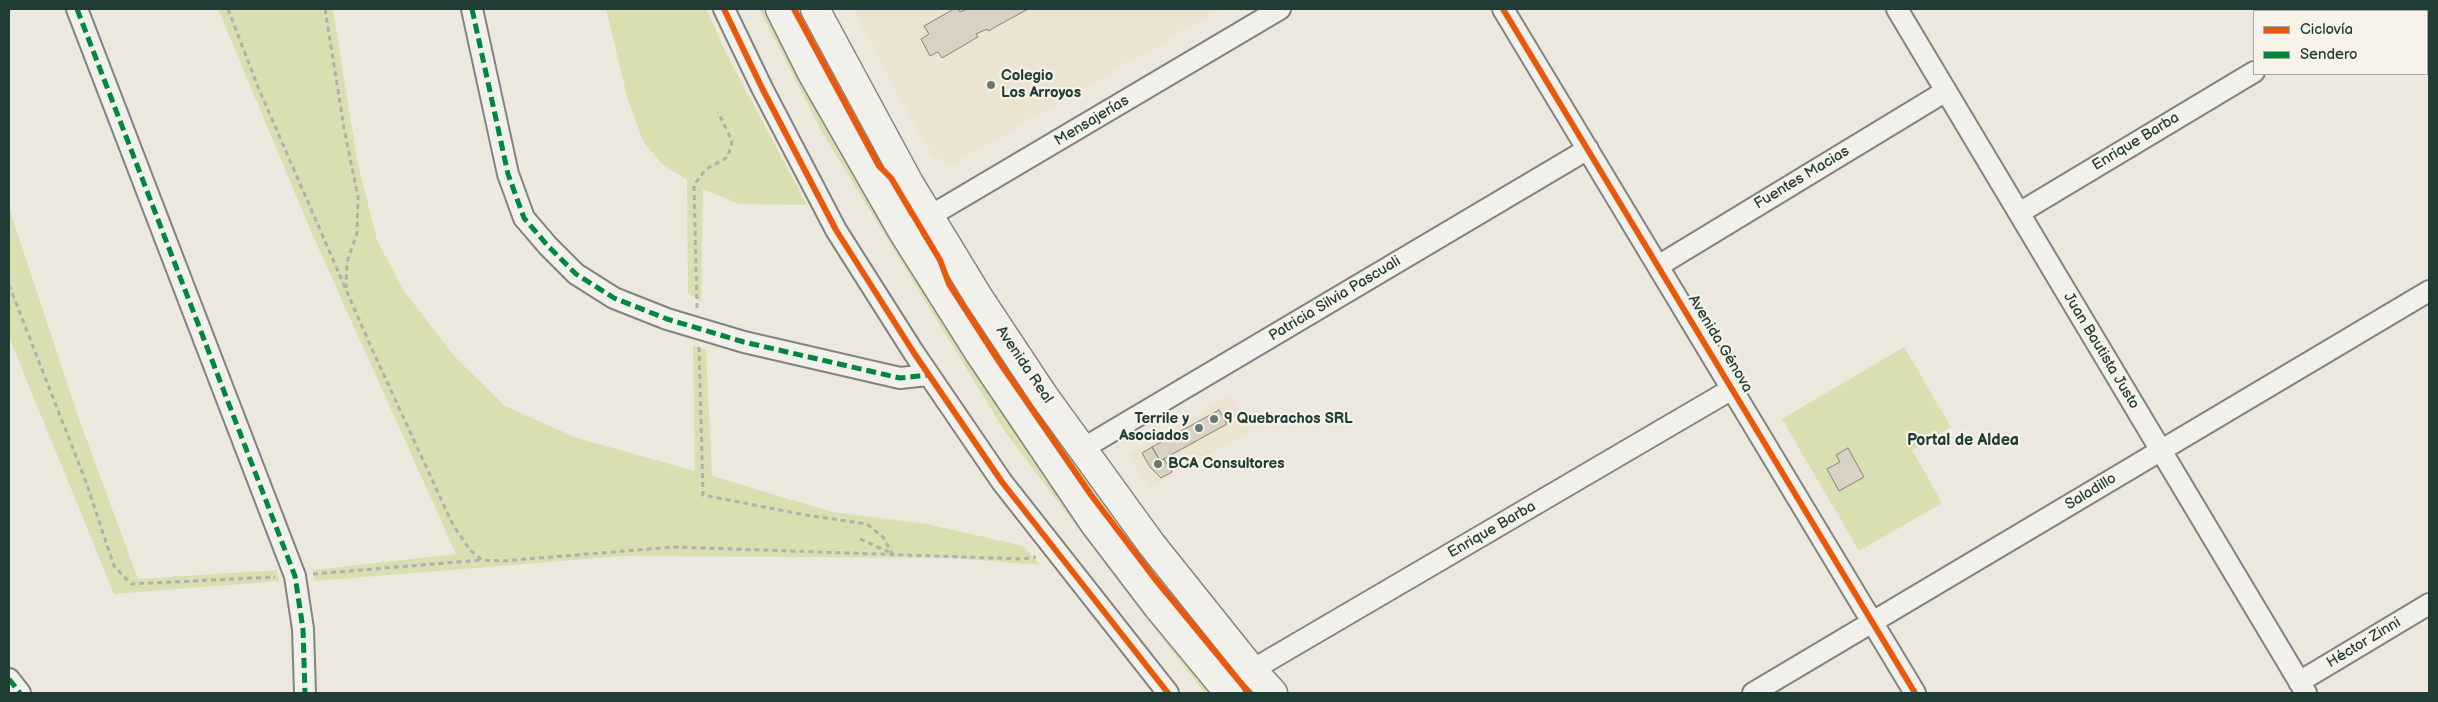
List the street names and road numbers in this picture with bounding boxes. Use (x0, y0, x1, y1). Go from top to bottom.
street label: Mensajerías (1052, 92, 1132, 150)
street label: Enrique Barba (2089, 109, 2183, 175)
street label: Fuentes Macias (1751, 143, 1853, 213)
street label: Patricia Silvia Pascuali (1266, 253, 1404, 345)
street label: Juan Bautista Justo (2059, 289, 2143, 413)
street label: Avenida Génova (1684, 292, 1756, 396)
street label: Avenida Real (992, 323, 1056, 407)
street label: Saladillo (2062, 470, 2120, 514)
street label: Enrique Barba (1445, 498, 1539, 562)
street label: Héctor Zinni (2324, 614, 2404, 672)

